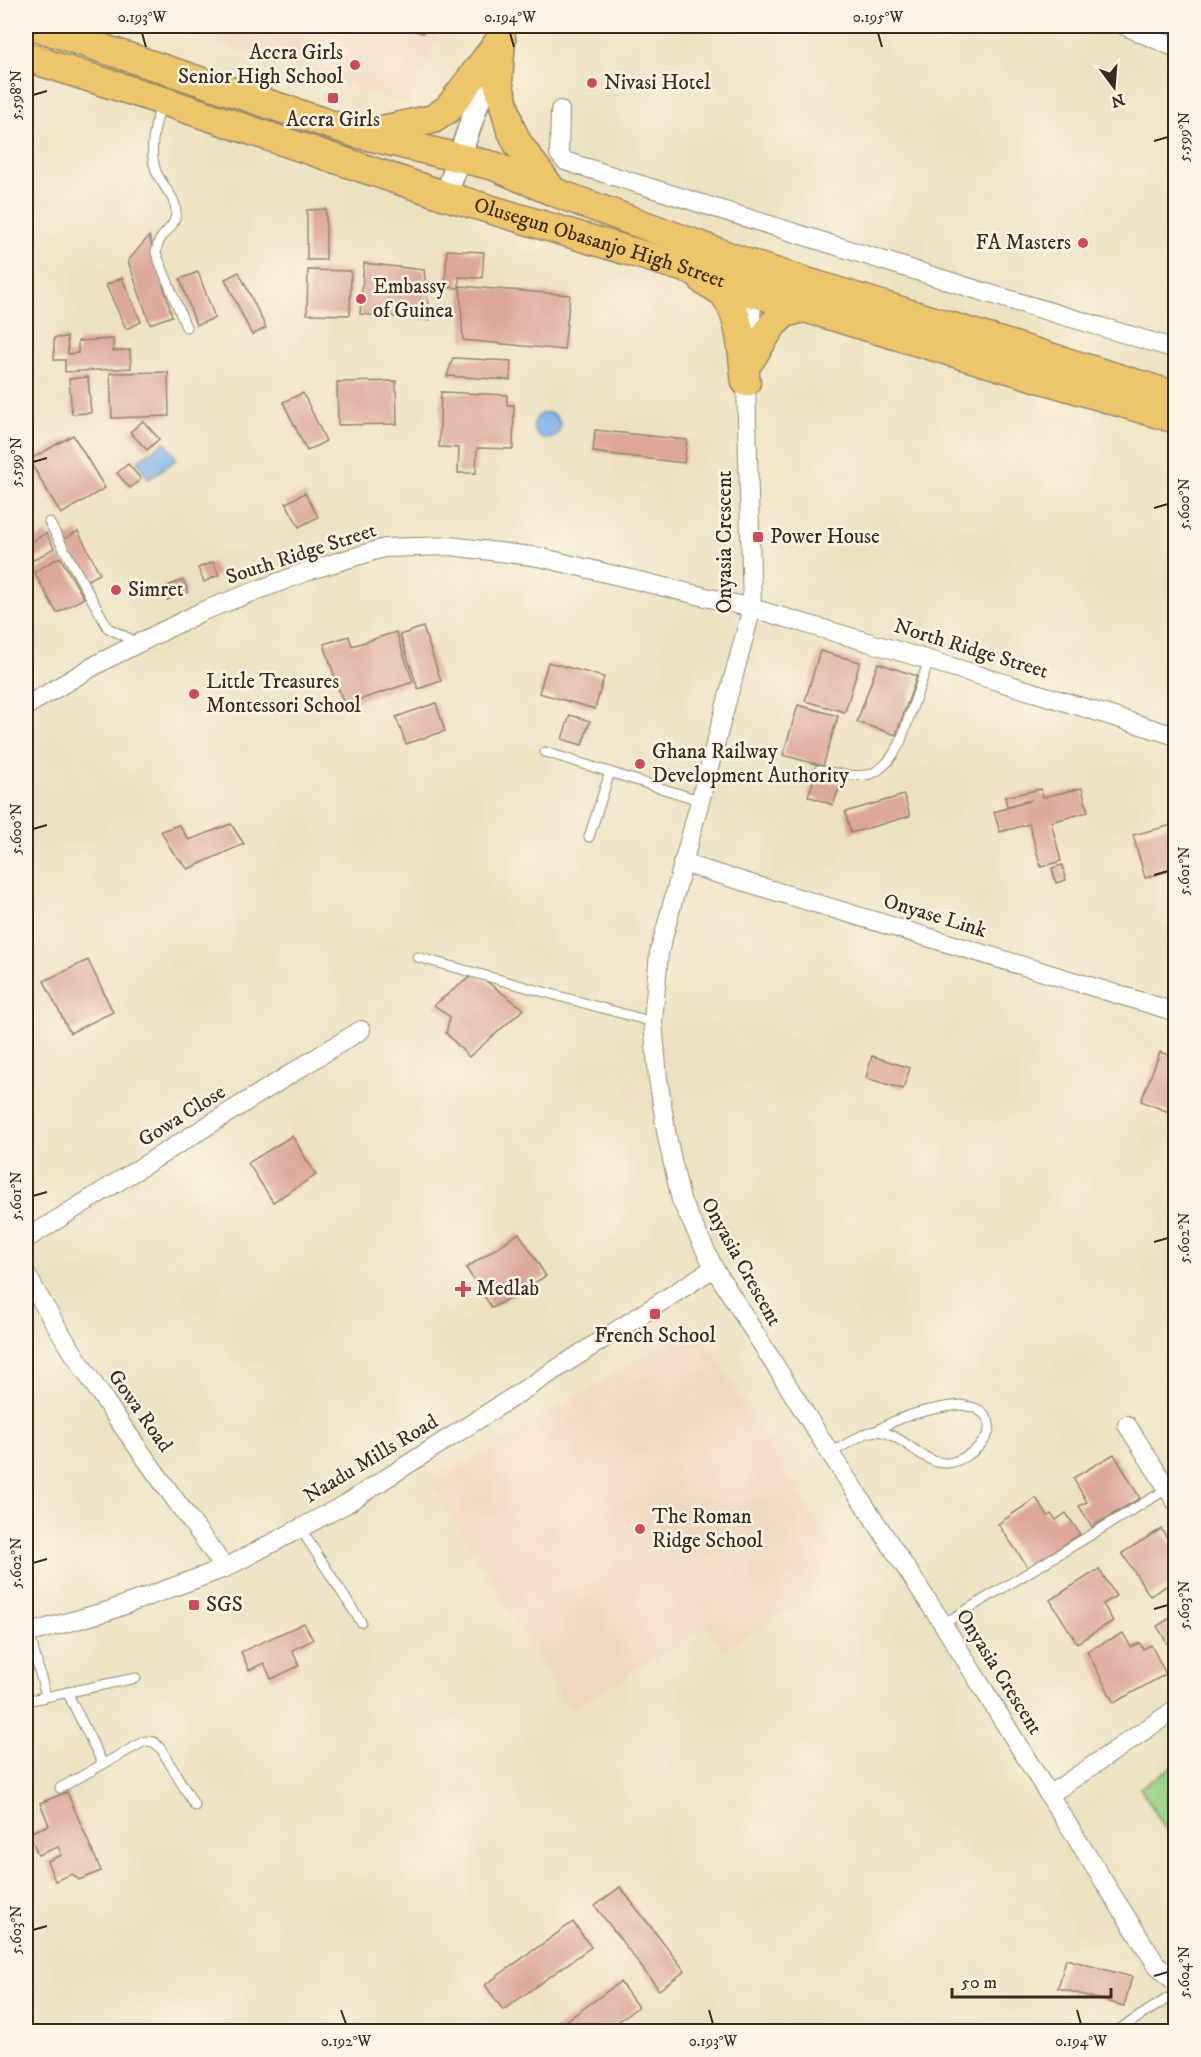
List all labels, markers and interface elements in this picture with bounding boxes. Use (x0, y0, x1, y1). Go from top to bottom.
text: 0.193°W (118, 8, 167, 27)
text: 0.194°W (484, 8, 536, 27)
text: 0.195°W (853, 8, 904, 27)
place label: Accra Girls Senior High School (178, 40, 344, 90)
north arrow (1084, 57, 1144, 117)
marker: Accra Girls Senior High School (348, 58, 362, 72)
text: 5.598°N (7, 70, 26, 120)
place label: Nivasi Hotel (604, 70, 711, 96)
marker: Nivasi Hotel (585, 76, 599, 90)
text: N (1109, 89, 1127, 112)
marker: Accra Girls (326, 91, 340, 105)
place label: Accra Girls (286, 107, 380, 133)
text: 5.599°N (1175, 112, 1194, 162)
street label: Olusegun Obasanjo High Street (471, 192, 729, 295)
place label: FA Masters (975, 230, 1071, 256)
marker: FA Masters (1076, 236, 1090, 250)
place label: Embassy of Guinea (373, 274, 453, 324)
marker: Embassy of Guinea (354, 292, 368, 306)
text: 5.599°N (7, 437, 26, 487)
street label: Onyasia Crescent (712, 470, 738, 614)
text: 5.600°N (1175, 478, 1194, 530)
street label: South Ridge Street (223, 517, 380, 591)
place label: Power House (770, 524, 880, 550)
marker: Power House (751, 530, 765, 544)
place label: Simret (128, 577, 184, 603)
marker: Simret (109, 583, 123, 597)
street label: North Ridge Street (891, 613, 1052, 685)
place label: Little Treasures Montessori School (206, 669, 362, 719)
marker: Little Treasures Montessori School (187, 687, 201, 701)
place label: Ghana Railway Development Authority (652, 739, 850, 789)
marker: Ghana Railway Development Authority (633, 757, 647, 771)
text: 5.600°N (7, 803, 26, 855)
text: 5.601°N (1175, 847, 1194, 895)
street label: Onyase Link (880, 888, 990, 944)
street label: Gowa Close (134, 1079, 231, 1153)
text: 5.601°N (7, 1172, 26, 1220)
street label: Onyasia Crescent (695, 1193, 787, 1331)
text: 5.602°N (1175, 1213, 1194, 1263)
place label: Medlab (476, 1276, 539, 1302)
marker: Medlab (454, 1280, 472, 1298)
marker: French School (648, 1307, 662, 1321)
place label: French School (594, 1323, 716, 1349)
street label: Gowa Road (102, 1365, 178, 1458)
street label: Naadu Mills Road (299, 1408, 443, 1509)
place label: The Roman Ridge School (652, 1504, 764, 1554)
marker: The Roman Ridge School (633, 1522, 647, 1536)
text: 5.602°N (7, 1538, 26, 1588)
text: 5.603°N (1175, 1580, 1194, 1630)
place label: SGS (206, 1592, 243, 1618)
marker: SGS (187, 1598, 201, 1612)
street label: Onyasia Crescent (950, 1604, 1048, 1740)
text: 5.603°N (7, 1905, 26, 1955)
text: 5.604°N (1175, 1946, 1194, 1998)
scale bar (952, 1961, 1111, 1999)
text: 50 m (961, 1972, 997, 1994)
text: 0.192°W (321, 2032, 372, 2051)
text: 0.193°W (689, 2032, 738, 2051)
text: 0.194°W (1055, 2032, 1107, 2051)

